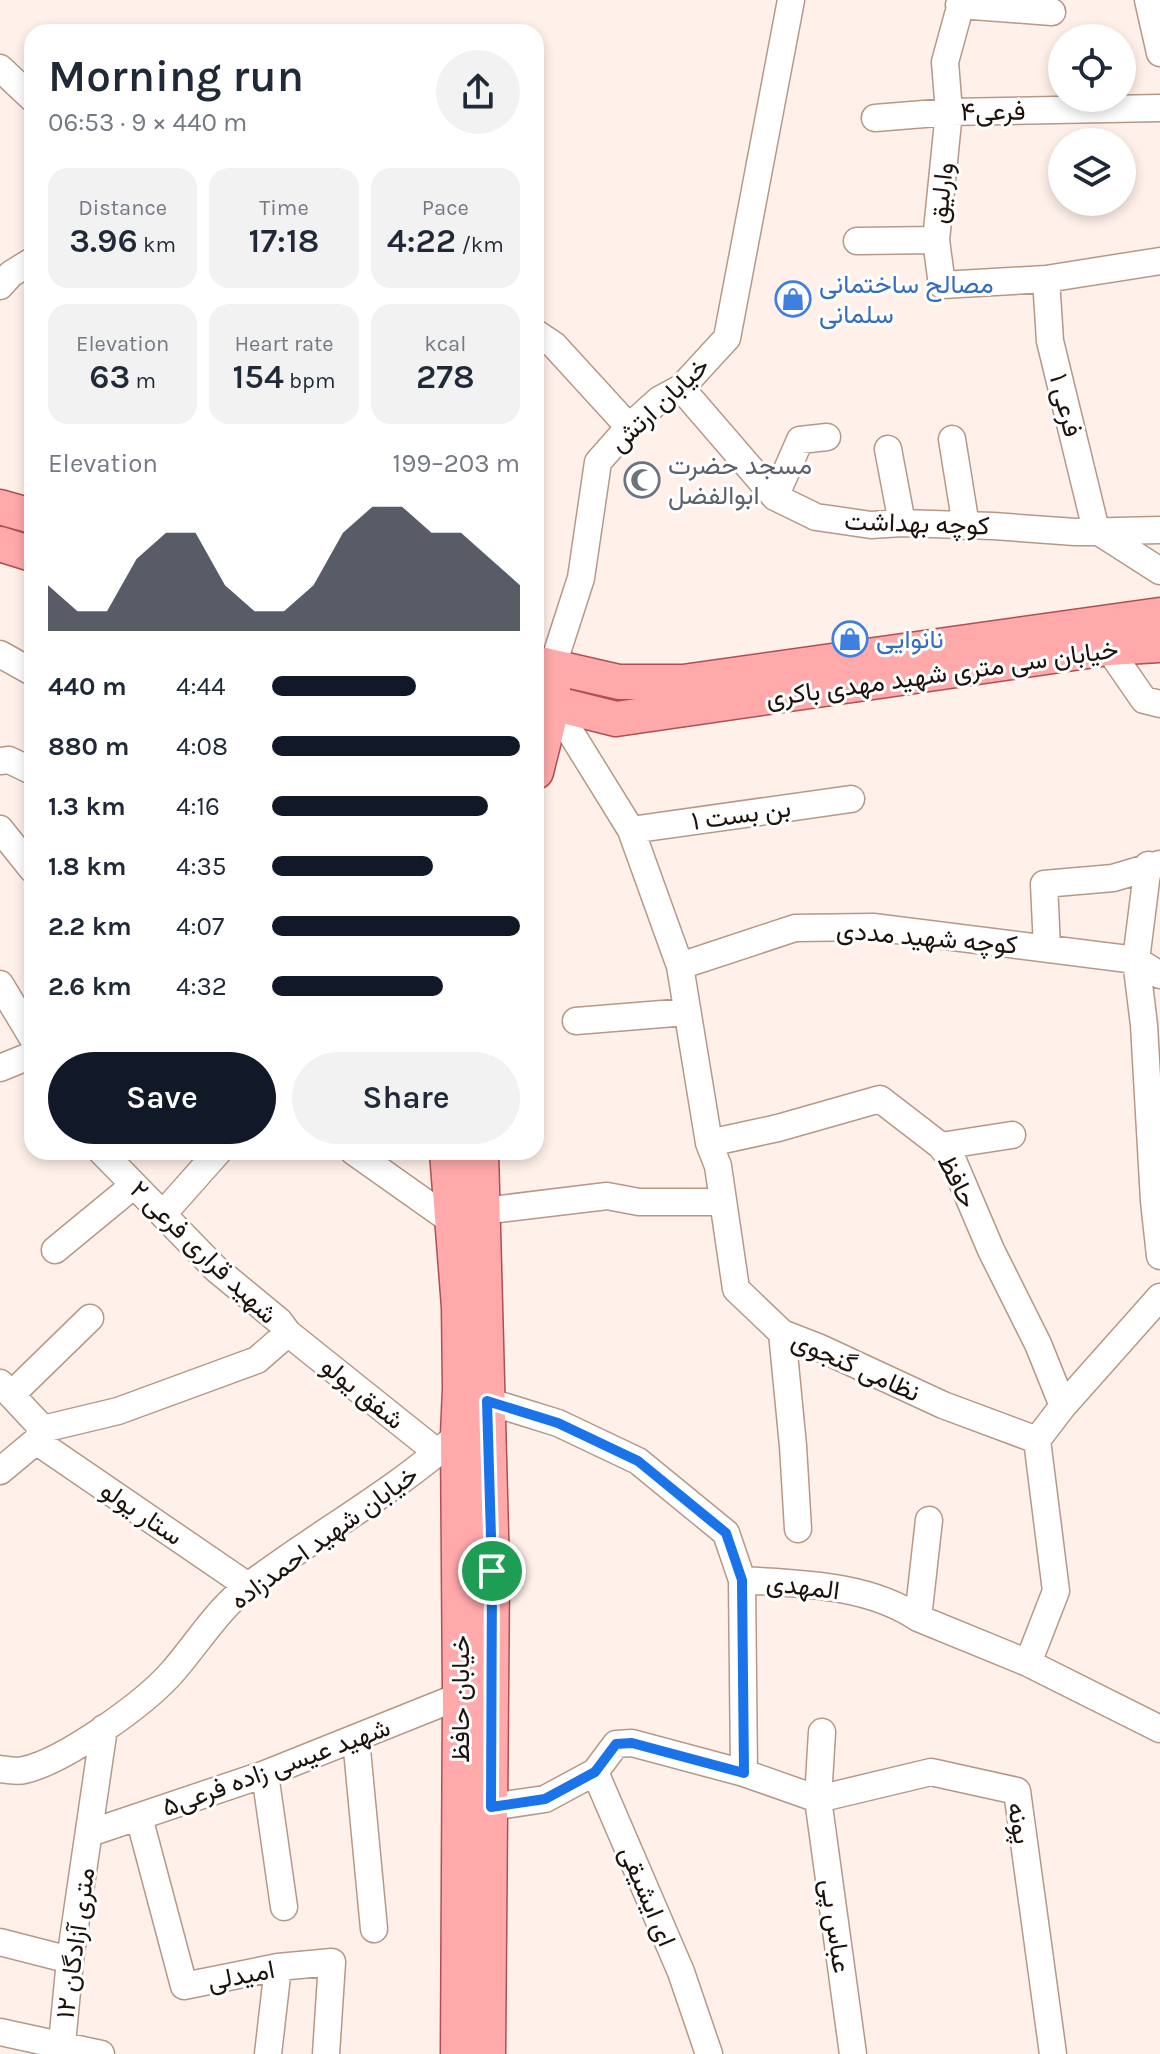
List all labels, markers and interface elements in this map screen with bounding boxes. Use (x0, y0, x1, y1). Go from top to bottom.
map controls (1048, 24, 1136, 216)
button: locate (1048, 24, 1136, 112)
button: share (436, 50, 520, 134)
text: Morning run (48, 51, 304, 102)
street label: فرعی۴ (960, 95, 1026, 128)
text: 06:53 · 9 × 440 m (48, 107, 247, 138)
button: layers (1048, 128, 1136, 216)
street label: وارلیق (923, 161, 960, 225)
text: Distance (78, 195, 167, 221)
text: Time (259, 195, 309, 221)
text: Pace (422, 195, 469, 221)
text: 3.96 (69, 221, 138, 261)
text: 17:18 (249, 221, 319, 261)
text: 4:22 (387, 221, 456, 261)
text: km (138, 232, 176, 258)
text: /km (456, 232, 504, 258)
place label: مصالح ساختمانی سلمانی (819, 269, 994, 330)
shop icon: مصالح ساختمانی سلمانی (774, 280, 812, 318)
text: Elevation (76, 331, 169, 357)
text: Heart rate (234, 331, 334, 357)
text: kcal (424, 331, 466, 357)
street label: خیابان ارتش (603, 350, 716, 458)
text: 63 (89, 357, 130, 397)
text: 154 (232, 357, 284, 397)
text: 278 (416, 357, 475, 397)
text: m (130, 368, 156, 394)
text: bpm (284, 368, 336, 394)
street label: فرعی ۱ (1043, 370, 1088, 440)
text: Elevation (48, 448, 158, 479)
text: 199–203 m (393, 448, 520, 479)
place label: مسجد حضرت ابوالفضل (668, 450, 812, 511)
mosque icon: مسجد حضرت ابوالفضل (623, 461, 661, 499)
street label: کوچه بهداشت (844, 505, 990, 544)
shop icon: نانوایی (831, 620, 869, 658)
place label: نانوایی (876, 624, 944, 655)
street label: خیابان سی متری شهید مهدی باکری (764, 633, 1120, 714)
text: 440 m (48, 671, 127, 702)
text: 4:44 (176, 671, 226, 702)
text: 880 m (48, 731, 129, 762)
text: 4:08 (176, 731, 228, 762)
text: 1.3 km (48, 791, 126, 822)
text: 4:16 (176, 791, 220, 822)
street label: بن بست ۱ (689, 792, 793, 837)
text: 1.8 km (48, 851, 126, 882)
text: 4:35 (176, 851, 227, 882)
text: 2.2 km (48, 911, 132, 942)
text: 4:07 (176, 911, 224, 942)
street label: کوچه شهید مددی (835, 914, 1019, 963)
text: 2.6 km (48, 971, 132, 1002)
text: 4:32 (176, 971, 227, 1002)
button: Save (48, 1052, 276, 1144)
button: Share (292, 1052, 520, 1144)
street label: حافظ (931, 1149, 984, 1213)
street label: شهید قراری فرعی ۲ (124, 1174, 284, 1330)
street label: نظامی گنجوی (787, 1324, 925, 1409)
street label: شفق یولو (315, 1351, 410, 1436)
street label: خیابان شهید احمدزاده (224, 1459, 424, 1616)
street label: ستار یولو (95, 1475, 189, 1552)
pin (458, 1537, 526, 1605)
icon: arrive (470, 1549, 514, 1593)
street label: المهدی (765, 1567, 841, 1606)
street label: خیابان حافظ (445, 1635, 476, 1763)
street label: شهید عیسی زاده فرعی۵ (158, 1712, 394, 1823)
street label: پونه (999, 1800, 1038, 1847)
street label: ای ایشیقی (613, 1841, 682, 1951)
street label: ۱۲ متری آزادگان (50, 1865, 101, 2021)
street label: عباس پی (812, 1877, 857, 1975)
street label: امیدلی (205, 1954, 277, 1997)

